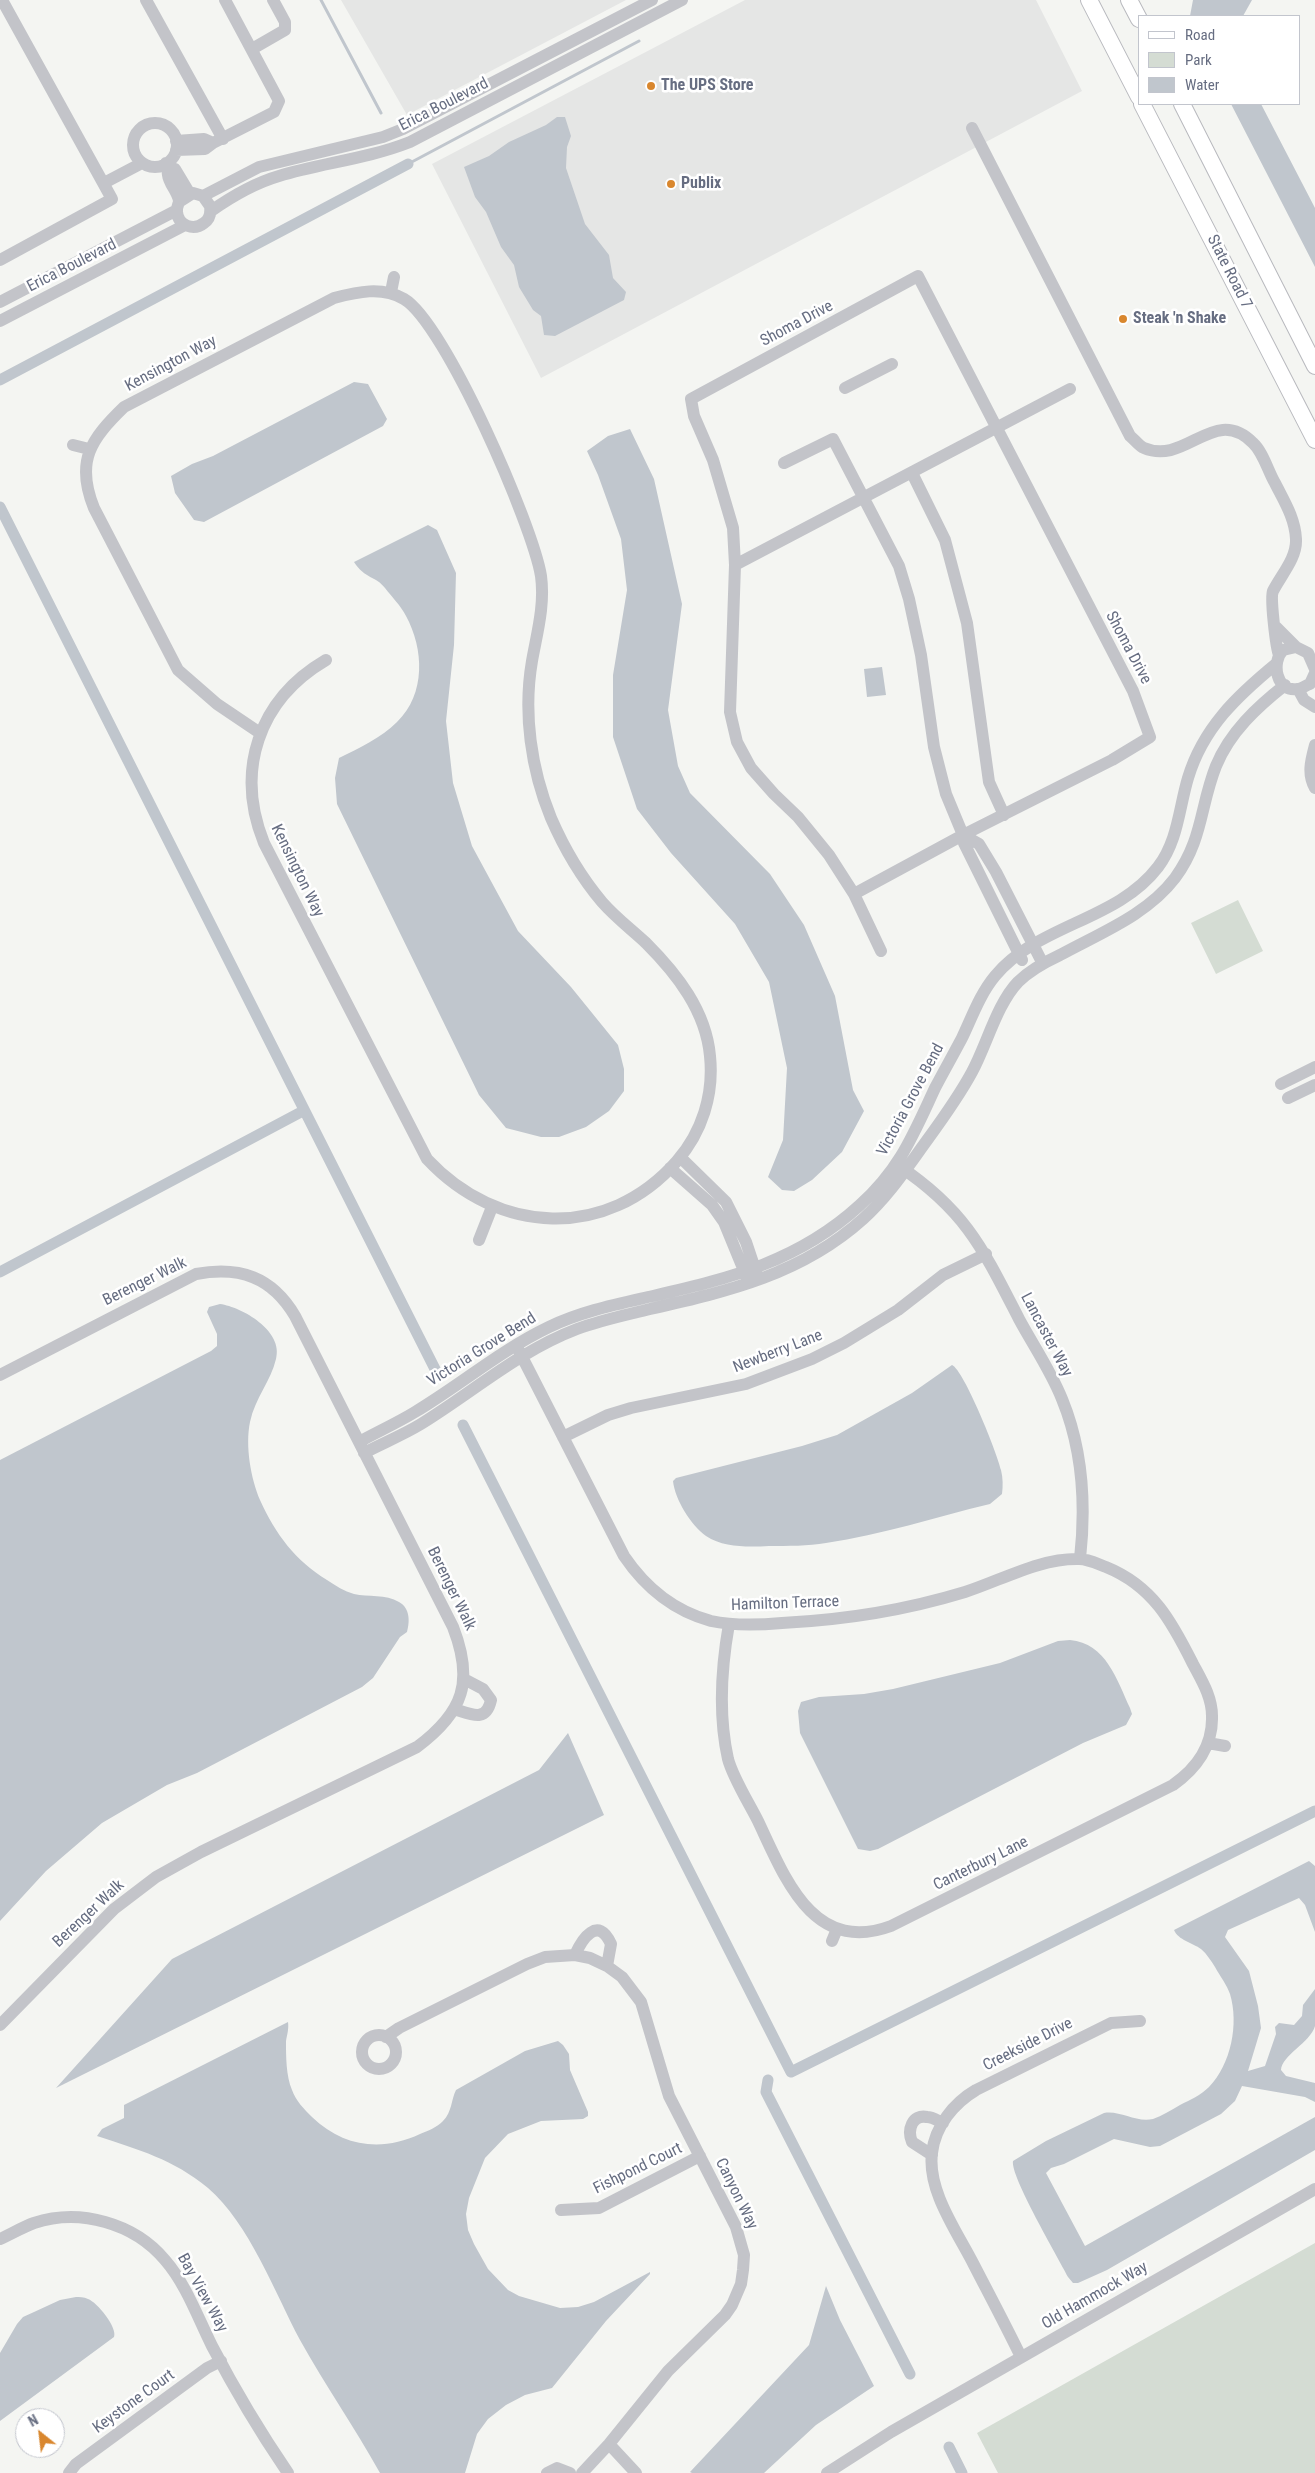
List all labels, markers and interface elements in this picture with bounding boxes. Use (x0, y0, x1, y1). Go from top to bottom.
legend (1138, 15, 1300, 105)
text: Road (1185, 26, 1215, 44)
text: Park (1185, 51, 1212, 69)
street label: Erica Boulevard (396, 74, 492, 136)
place label: The UPS Store (661, 76, 754, 96)
text: Water (1185, 76, 1219, 94)
marker: The UPS Store (645, 80, 657, 92)
place label: Publix (681, 174, 721, 194)
marker: Publix (665, 178, 677, 190)
street label: State Road 7 (1202, 232, 1256, 312)
street label: Erica Boulevard (24, 235, 120, 297)
street label: Shoma Drive (757, 297, 837, 351)
place label: Steak 'n Shake (1133, 309, 1226, 329)
marker: Steak 'n Shake (1117, 313, 1129, 325)
street label: Kensington Way (122, 332, 220, 396)
street label: Shoma Drive (1101, 608, 1155, 688)
street label: Kensington Way (266, 822, 328, 920)
street label: Victoria Grove Bend (873, 1041, 949, 1159)
street label: Berenger Walk (100, 1254, 190, 1310)
street label: Lancaster Way (1016, 1290, 1076, 1380)
street label: Victoria Grove Bend (424, 1309, 540, 1391)
street label: Newberry Lane (731, 1326, 825, 1378)
street label: Berenger Walk (423, 1544, 479, 1634)
street label: Hamilton Terrace (731, 1593, 839, 1615)
street label: Canterbury Lane (930, 1833, 1032, 1895)
street label: Berenger Walk (49, 1876, 129, 1952)
street label: Creekside Drive (980, 2014, 1076, 2076)
street label: Fishpond Court (590, 2139, 686, 2199)
street label: Canyon Way (711, 2155, 761, 2233)
street label: Bay View Way (173, 2250, 231, 2336)
street label: Old Hammock Way (1039, 2258, 1151, 2334)
street label: Keystone Court (89, 2366, 179, 2438)
north arrow (15, 2408, 65, 2458)
text: N (26, 2412, 41, 2430)

